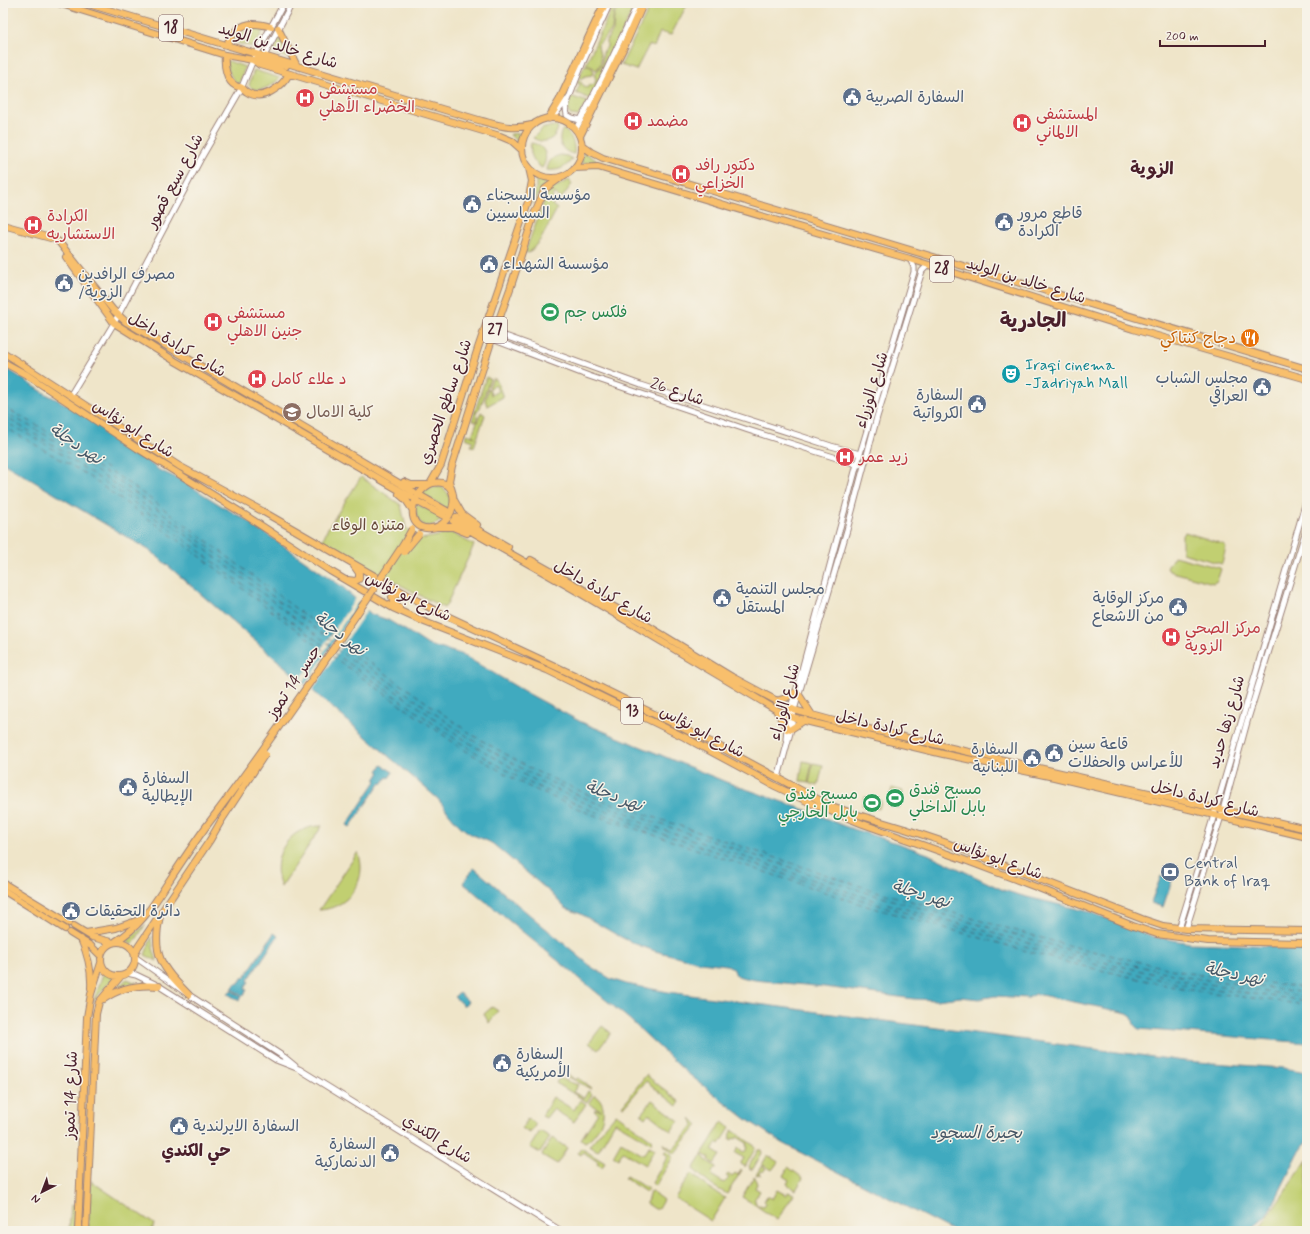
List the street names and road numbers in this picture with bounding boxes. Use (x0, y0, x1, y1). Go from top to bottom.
road number: 18 (159, 15, 183, 41)
street label: شارع خالد بن الوليد (216, 18, 340, 74)
street label: شارع سبع قصور (140, 130, 209, 234)
street label: شارع خالد بن الوليد (964, 253, 1088, 309)
road number: 28 (930, 256, 954, 282)
street label: شارع كرادة داخل (124, 307, 230, 383)
road number: 27 (483, 317, 507, 343)
street label: شارع ساطع الحصري (415, 336, 477, 468)
street label: شارع الوزراء (850, 349, 894, 431)
street label: شارع 26 (647, 373, 707, 411)
street label: شارع ابو نؤاس (88, 395, 178, 463)
street label: شارع كرادة داخل (550, 555, 656, 629)
street label: شارع ابو نؤاس (362, 567, 454, 627)
street label: جسر 14 تموز (261, 641, 326, 724)
street label: شارع الوزراء (765, 661, 805, 743)
street label: شارع زها حديد (1204, 673, 1250, 771)
road number: 13 (621, 698, 643, 724)
street label: شارع ابو نؤاس (656, 701, 748, 763)
street label: شارع كرادة داخل (834, 705, 946, 751)
street label: شارع كرادة داخل (1149, 775, 1261, 823)
street label: شارع ابو نؤاس (951, 833, 1045, 885)
street label: شارع 14 تموز (59, 1051, 83, 1141)
street label: شارع الكندي (398, 1109, 476, 1169)

